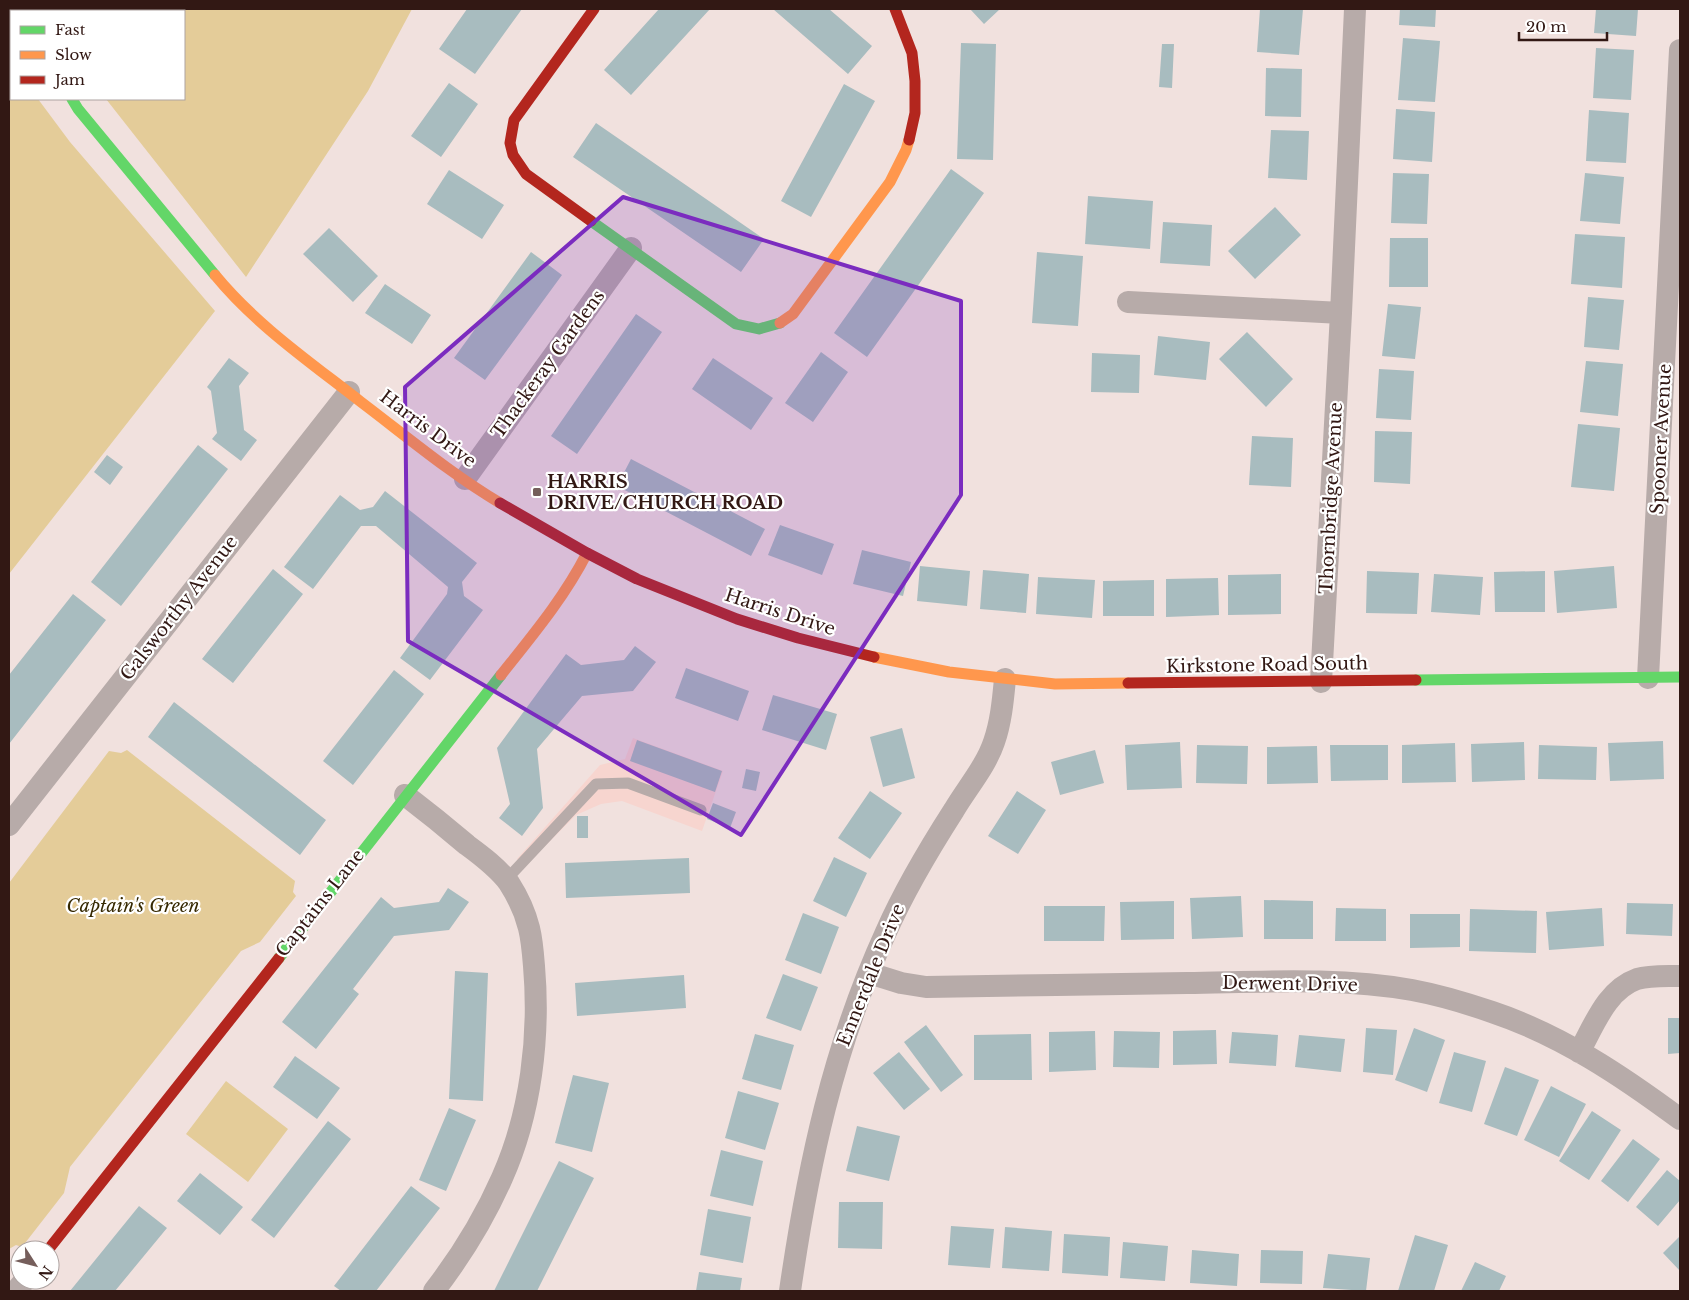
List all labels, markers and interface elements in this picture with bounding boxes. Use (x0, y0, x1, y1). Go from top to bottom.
legend (10, 10, 185, 100)
scale bar (1519, 10, 1606, 42)
text: 20 m (1526, 17, 1566, 36)
text: Fast (55, 20, 86, 39)
text: Slow (55, 45, 92, 64)
text: Jam (53, 70, 85, 89)
street label: Thackeray Gardens (487, 285, 609, 443)
street label: Spooner Avenue (1646, 363, 1676, 515)
street label: Harris Drive (376, 386, 480, 472)
street label: Thornbridge Avenue (1315, 401, 1347, 595)
place label: HARRIS DRIVE/CHURCH ROAD (547, 471, 783, 514)
marker: HARRIS DRIVE/CHURCH ROAD (531, 486, 543, 498)
street label: Galsworthy Avenue (116, 531, 242, 685)
street label: Harris Drive (722, 584, 838, 640)
street label: Kirkstone Road South (1166, 652, 1368, 678)
street label: Captains Lane (271, 845, 369, 961)
park label: Captain's Green (67, 895, 199, 917)
street label: Ennerdale Drive (832, 901, 910, 1049)
street label: Derwent Drive (1222, 972, 1358, 996)
north arrow (10, 1240, 60, 1290)
text: N (34, 1262, 57, 1283)

